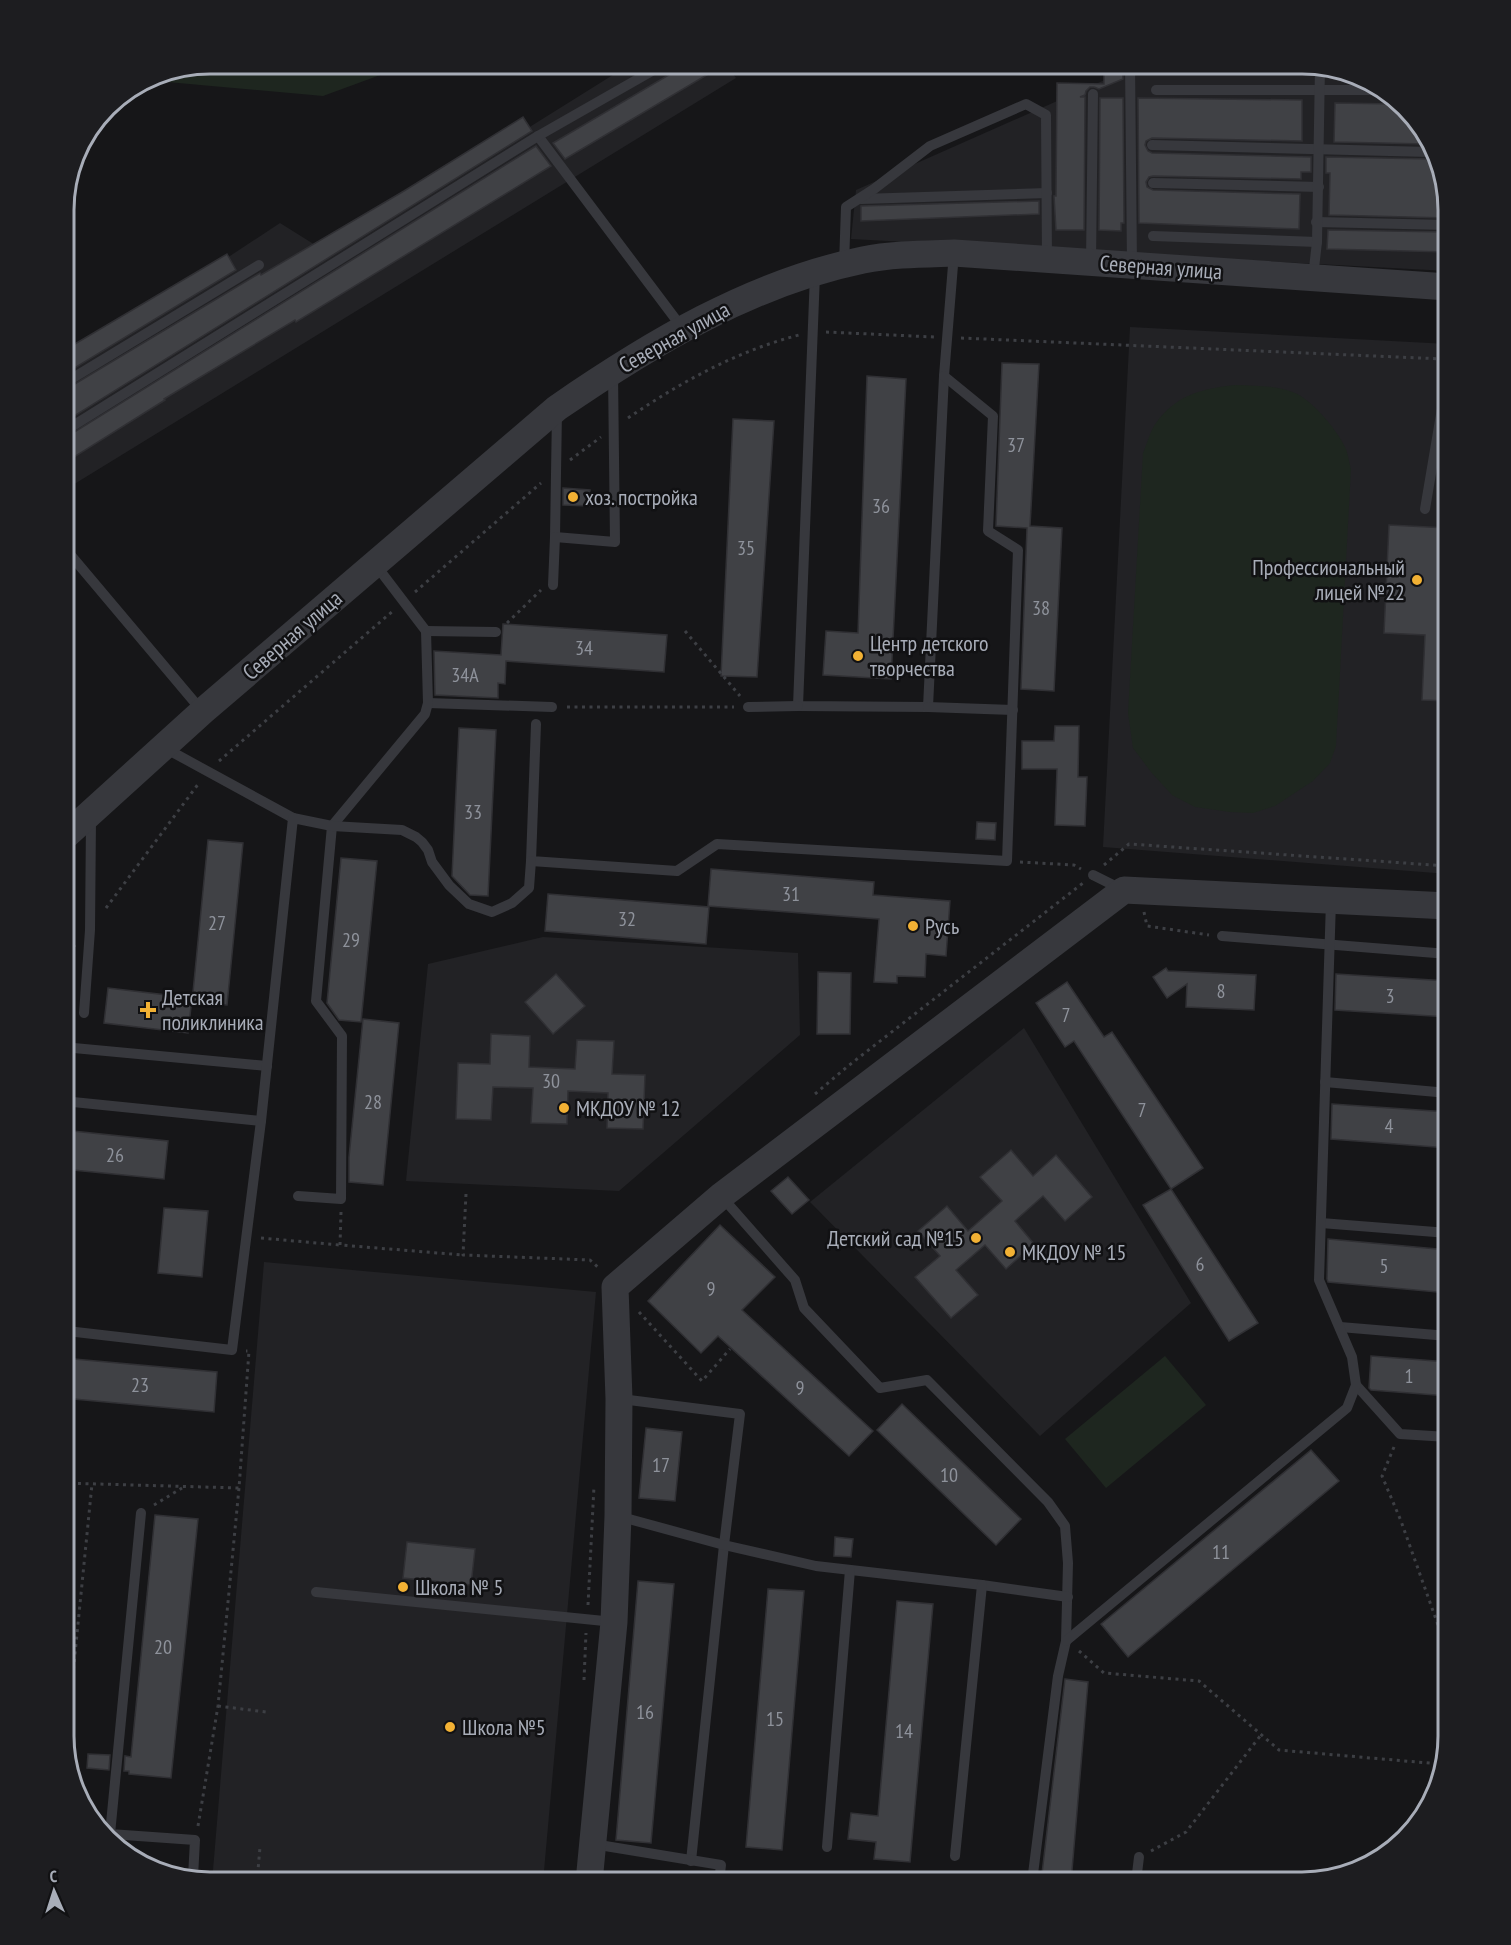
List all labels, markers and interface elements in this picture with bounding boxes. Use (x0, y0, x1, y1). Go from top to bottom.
street label: Северная улица (1099, 249, 1223, 285)
street label: Северная улица (614, 295, 734, 379)
house number: 37 (1007, 432, 1025, 458)
place label: хоз. постройка (585, 483, 698, 511)
marker: хоз. постройка (566, 490, 580, 504)
house number: 36 (872, 493, 890, 519)
house number: 35 (737, 535, 755, 561)
place label: Профессиональный лицей №22 (1252, 553, 1405, 606)
marker: Профессиональный лицей №22 (1410, 573, 1424, 587)
street label: Северная улица (237, 584, 347, 686)
house number: 38 (1032, 595, 1050, 621)
place label: Центр детского творчества (870, 629, 989, 682)
house number: 34 (575, 635, 593, 661)
marker: Центр детского творчества (851, 649, 865, 663)
house number: 34А (451, 662, 479, 688)
house number: 33 (464, 799, 482, 825)
house number: 31 (782, 881, 800, 907)
house number: 32 (618, 906, 636, 932)
house number: 27 (208, 910, 226, 936)
place label: Русь (925, 912, 959, 940)
marker: Русь (906, 919, 920, 933)
house number: 29 (342, 927, 360, 953)
house number: 8 (1217, 978, 1226, 1004)
place label: Детская поликлиника (162, 983, 264, 1036)
house number: 3 (1386, 983, 1395, 1009)
marker: Детская поликлиника (139, 1001, 157, 1019)
house number: 7 (1062, 1002, 1071, 1028)
house number: 30 (542, 1068, 560, 1094)
house number: 28 (364, 1089, 382, 1115)
place label: МКДОУ № 12 (576, 1094, 680, 1122)
house number: 7 (1138, 1097, 1147, 1123)
marker: МКДОУ № 12 (557, 1101, 571, 1115)
house number: 4 (1385, 1113, 1394, 1139)
house number: 26 (106, 1142, 124, 1168)
place label: Детский сад №15 (827, 1224, 964, 1252)
marker: Детский сад №15 (969, 1231, 983, 1245)
place label: МКДОУ № 15 (1022, 1238, 1126, 1266)
marker: МКДОУ № 15 (1003, 1245, 1017, 1259)
house number: 6 (1196, 1251, 1205, 1277)
house number: 5 (1380, 1253, 1389, 1279)
house number: 9 (707, 1276, 716, 1302)
house number: 1 (1405, 1363, 1414, 1389)
house number: 23 (131, 1372, 149, 1398)
house number: 9 (796, 1375, 805, 1401)
house number: 17 (652, 1452, 670, 1478)
house number: 10 (940, 1462, 958, 1488)
house number: 11 (1212, 1539, 1230, 1565)
place label: Школа № 5 (415, 1573, 503, 1601)
marker: Школа № 5 (396, 1580, 410, 1594)
house number: 20 (154, 1634, 172, 1660)
house number: 16 (636, 1699, 654, 1725)
house number: 15 (766, 1706, 784, 1732)
place label: Школа №5 (462, 1713, 546, 1741)
house number: 14 (895, 1718, 913, 1744)
marker: Школа №5 (443, 1720, 457, 1734)
north arrow (24, 1861, 84, 1921)
text: С (49, 1866, 58, 1886)

